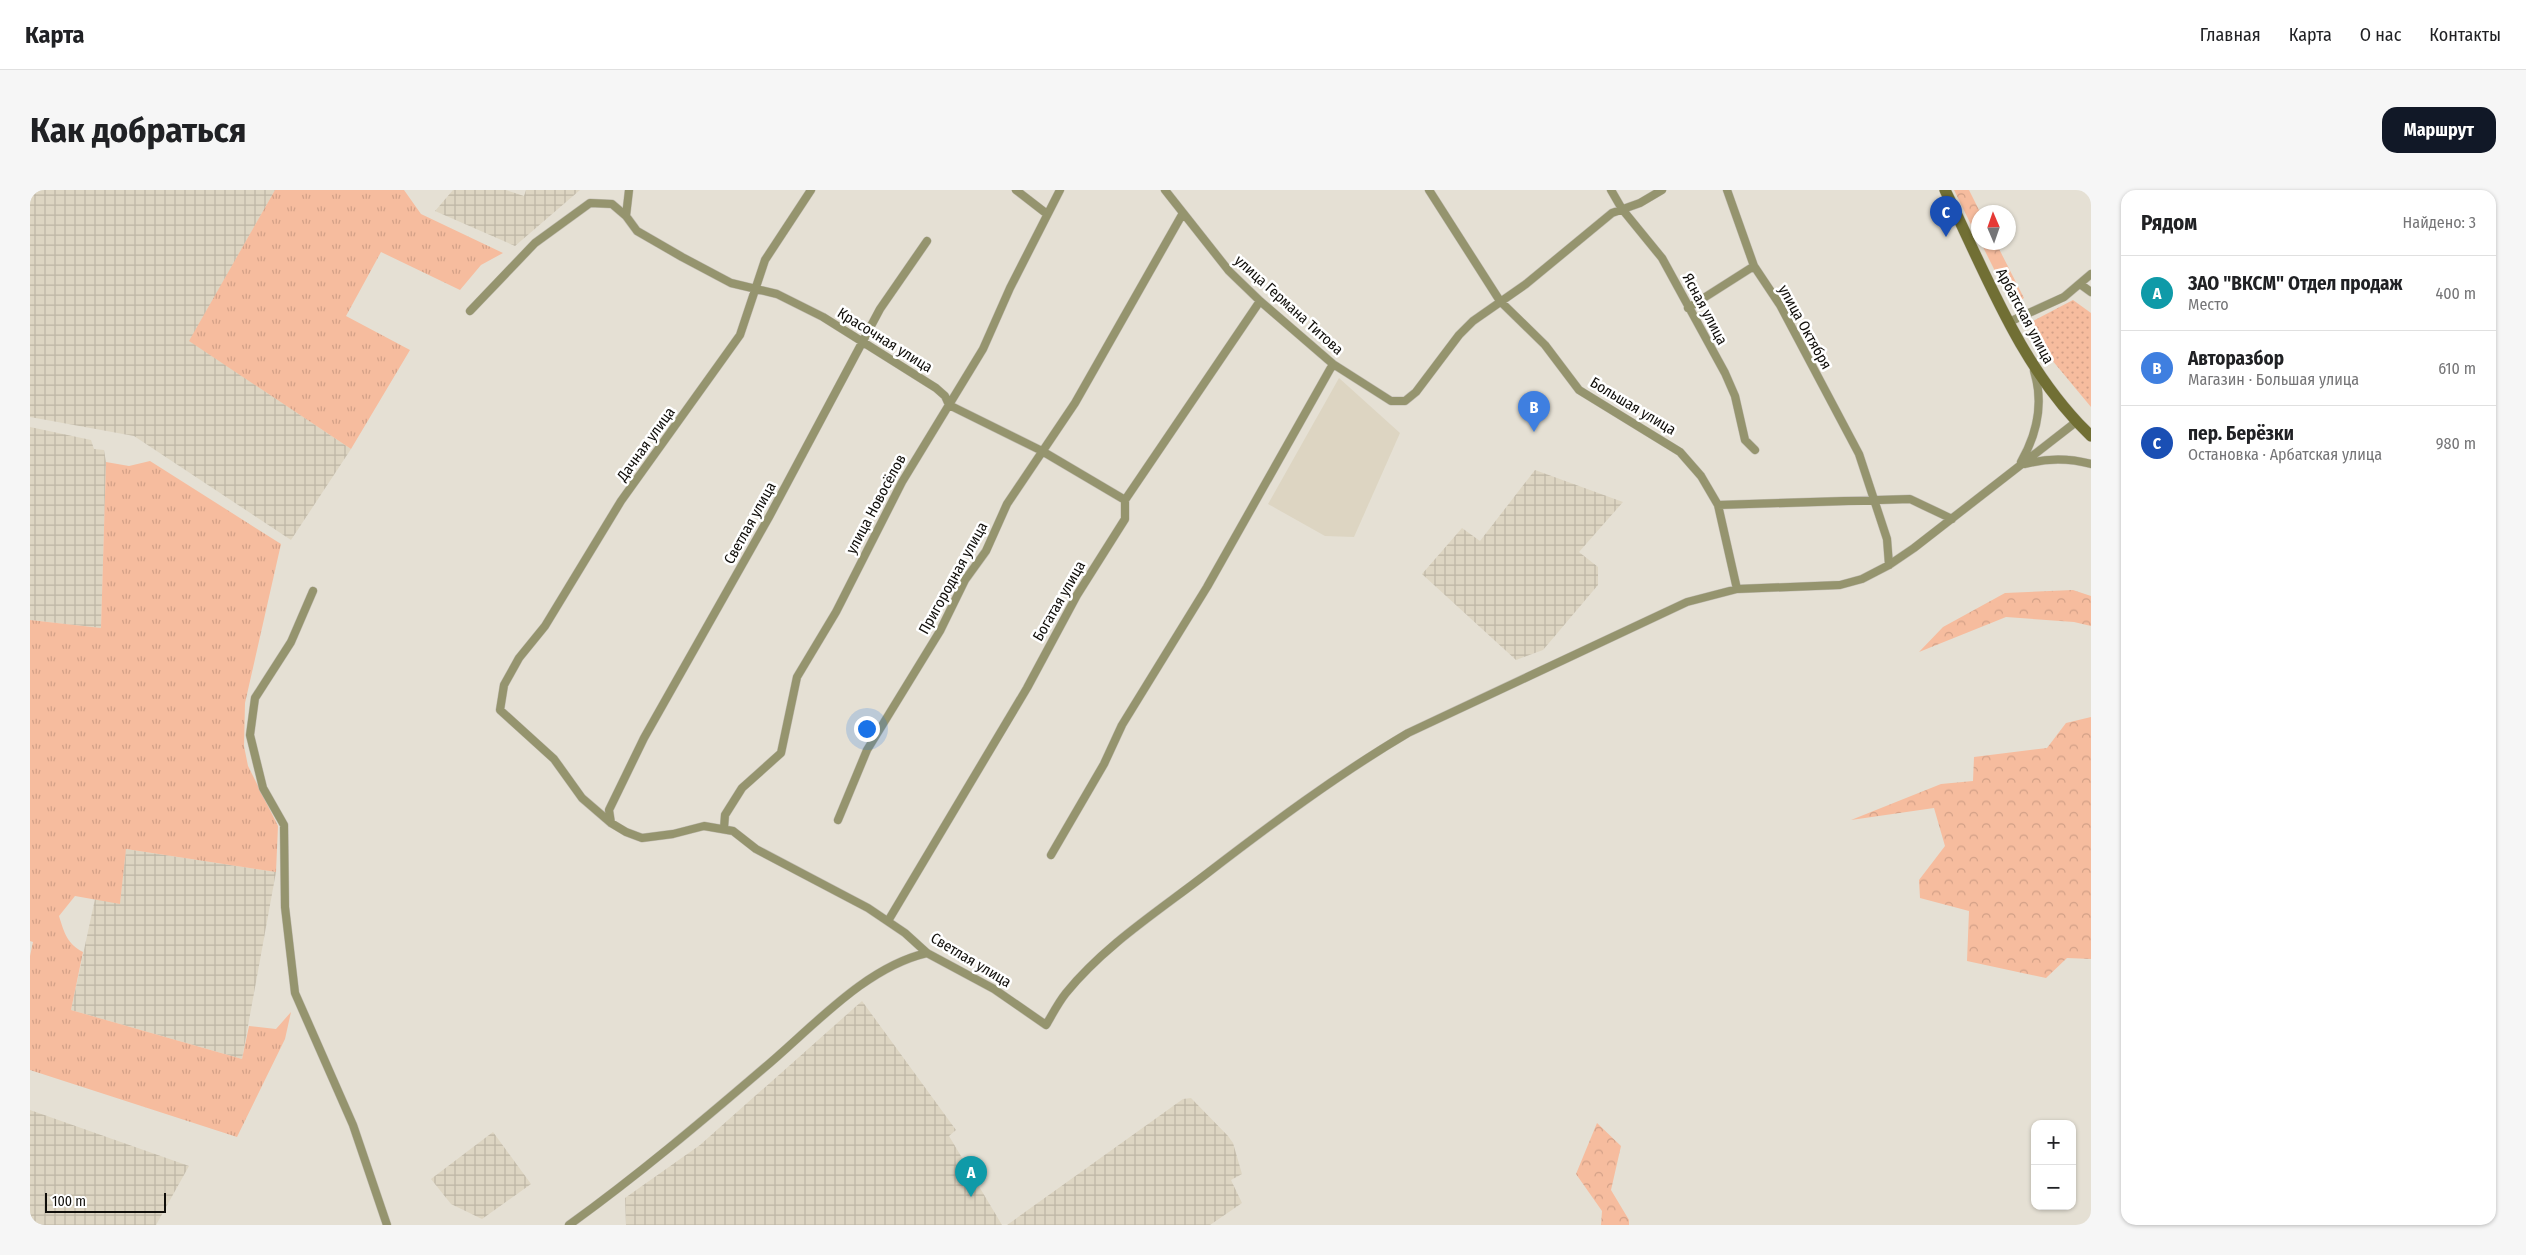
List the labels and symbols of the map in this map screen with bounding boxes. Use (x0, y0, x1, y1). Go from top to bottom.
pin: C (1930, 196, 1962, 237)
north arrow (1971, 205, 2016, 250)
street label: улица Германа Титова (1231, 251, 1347, 359)
street label: Арбатская улица (1992, 265, 2058, 367)
street label: Ясная улица (1679, 270, 1731, 348)
street label: улица Октября (1774, 282, 1836, 372)
street label: Красочная улица (834, 304, 936, 376)
street label: Большая улица (1587, 373, 1679, 439)
pin: B (1518, 391, 1550, 432)
street label: Дачная улица (613, 404, 679, 485)
street label: улица Новосёлов (842, 451, 910, 557)
street label: Светлая улица (720, 479, 780, 567)
street label: Пригородная улица (915, 519, 991, 637)
street label: Богатая улица (1029, 558, 1089, 644)
your location (854, 716, 880, 742)
street label: Светлая улица (927, 929, 1015, 991)
pin: A (955, 1156, 987, 1197)
scale bar (45, 1190, 166, 1213)

